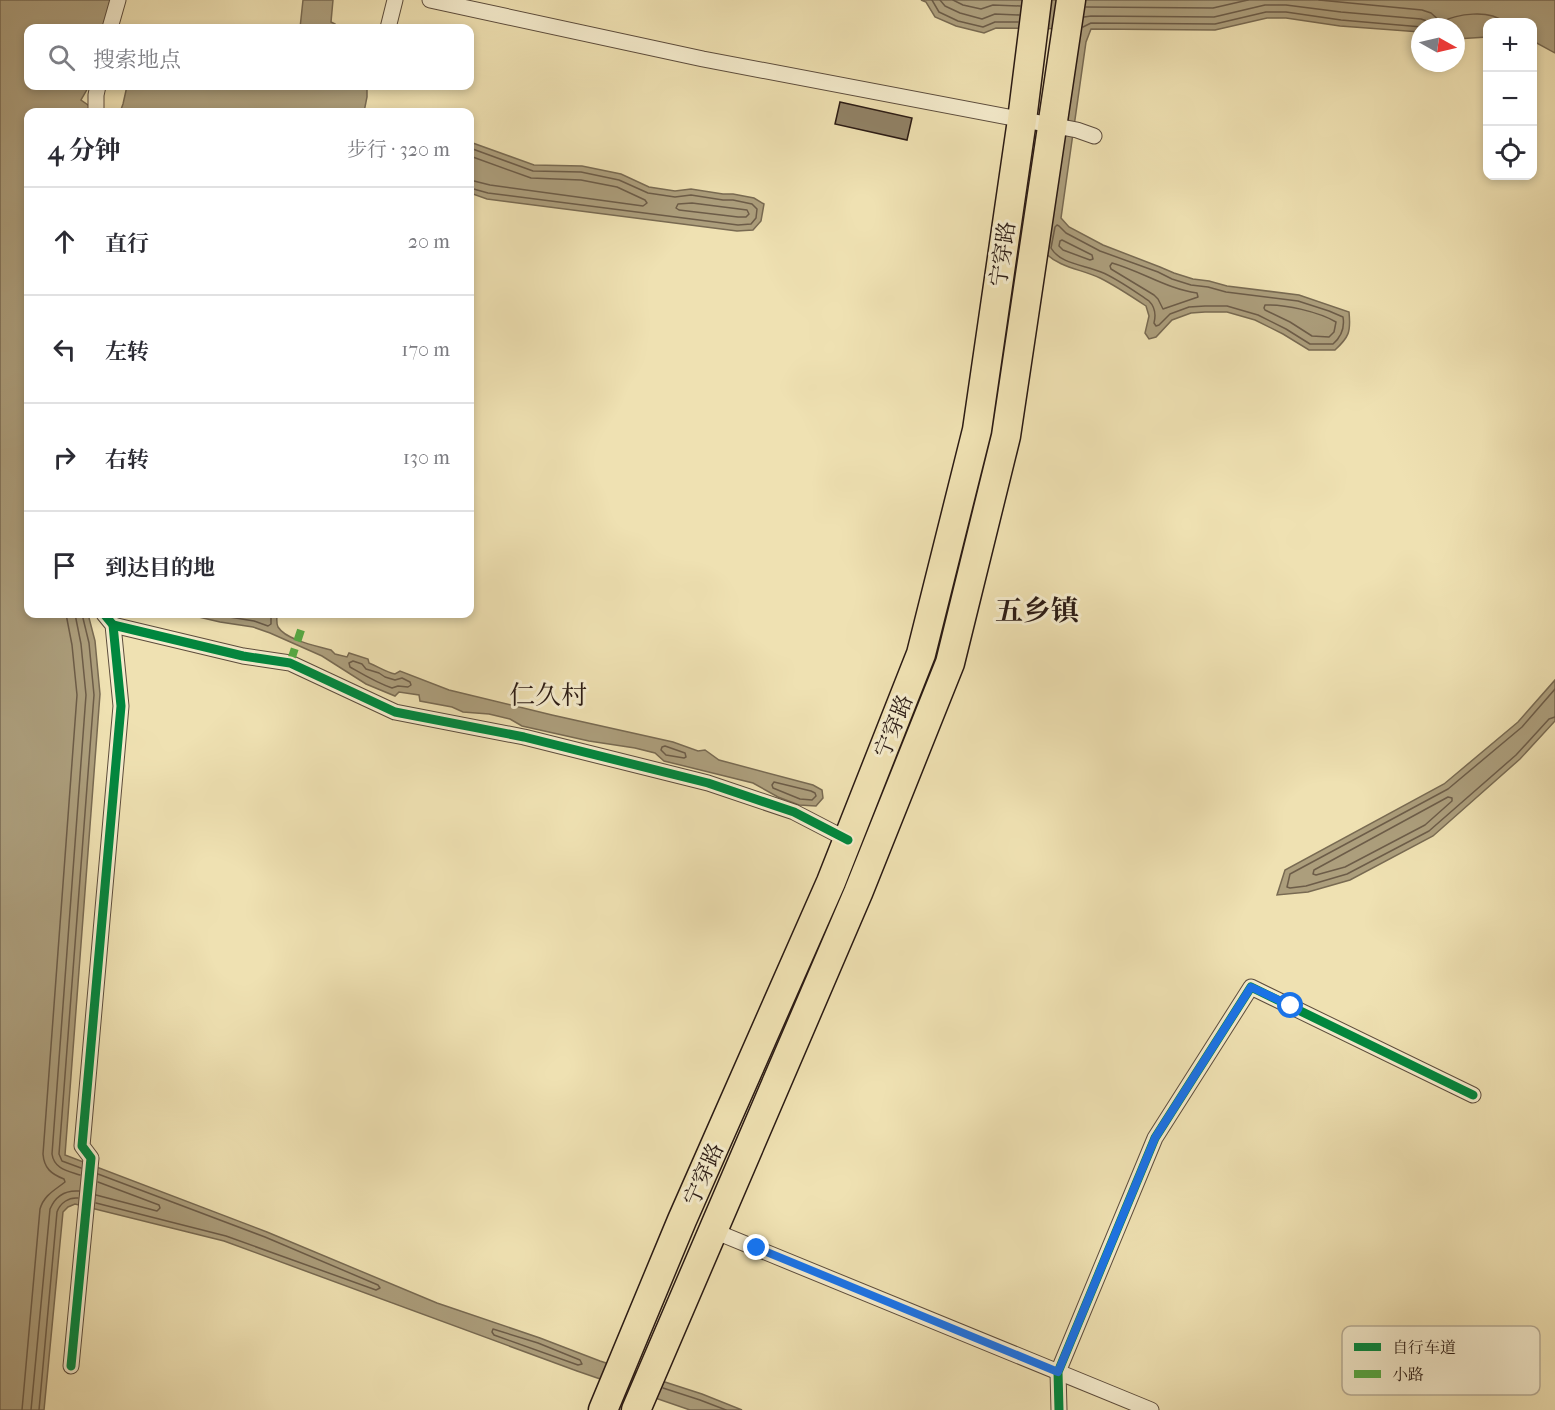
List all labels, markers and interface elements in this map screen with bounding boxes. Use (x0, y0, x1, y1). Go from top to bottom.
north arrow (1411, 18, 1465, 72)
map controls (1483, 18, 1537, 180)
button: + (1483, 18, 1537, 72)
search box (24, 24, 474, 90)
icon: search (45, 41, 78, 74)
text: 搜索地点 (93, 47, 181, 73)
button: − (1483, 72, 1537, 126)
button: locate (1483, 126, 1537, 180)
text: 4 分钟 (48, 135, 121, 166)
text: 步行 · 320 m (347, 138, 450, 161)
street label: 宁穿路 (986, 220, 1020, 289)
icon: ahead (48, 225, 81, 258)
text: 20 m (408, 230, 450, 253)
text: 直行 (105, 231, 149, 257)
icon: left (48, 333, 81, 366)
text: 170 m (401, 338, 450, 361)
text: 左转 (105, 339, 149, 365)
icon: right (48, 441, 81, 474)
text: 130 m (403, 446, 450, 469)
text: 右转 (105, 447, 149, 473)
icon: arrive (48, 549, 81, 582)
text: 到达目的地 (105, 555, 215, 581)
district label: 五乡镇 (995, 594, 1079, 627)
district label: 仁久村 (509, 680, 587, 711)
street label: 宁穿路 (870, 691, 918, 762)
route start (1277, 992, 1303, 1018)
street label: 宁穿路 (679, 1139, 729, 1210)
route end (743, 1234, 769, 1260)
legend (1342, 1326, 1540, 1395)
text: 自行车道 (1392, 1338, 1456, 1357)
text: 小路 (1392, 1365, 1424, 1384)

